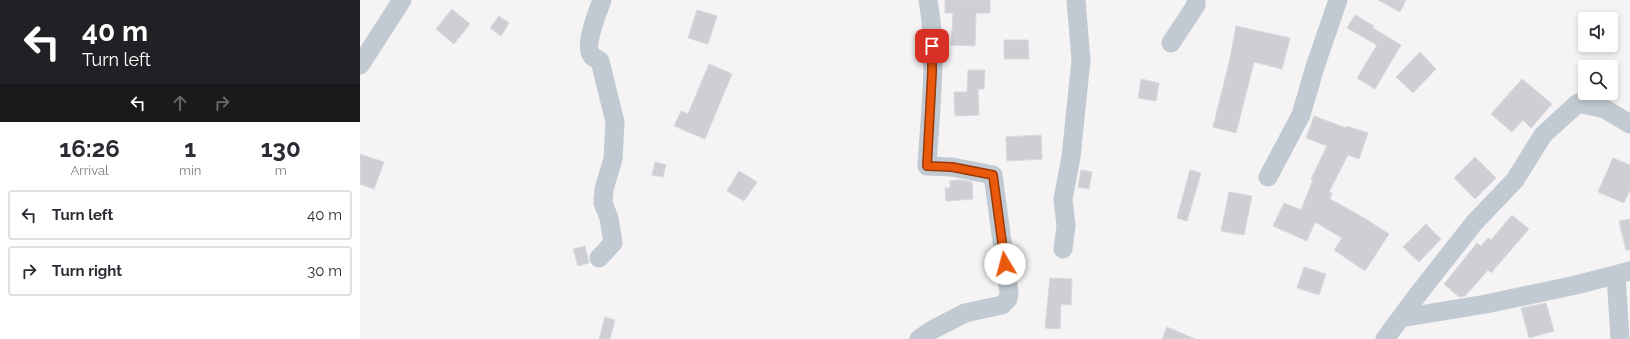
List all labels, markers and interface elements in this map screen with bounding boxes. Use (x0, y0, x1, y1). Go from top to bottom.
map controls (1578, 12, 1618, 100)
button: sound (1578, 12, 1618, 52)
text: 40 m (82, 15, 148, 48)
icon: left (16, 16, 68, 68)
pin (915, 29, 949, 63)
icon: arrive (921, 35, 943, 57)
text: Turn left (82, 49, 151, 70)
button: search (1578, 60, 1618, 100)
icon: left (127, 92, 149, 114)
icon: ahead (169, 92, 191, 114)
icon: right (211, 92, 233, 114)
text: 16:26 (59, 134, 120, 163)
text: 1 (184, 134, 196, 163)
text: 130 (261, 134, 301, 163)
text: Arrival (70, 163, 109, 178)
text: min (179, 163, 201, 178)
text: m (275, 163, 287, 178)
icon: left (18, 204, 40, 226)
text: Turn left (52, 206, 113, 224)
text: 40 m (307, 206, 342, 224)
position arrow (984, 243, 1026, 285)
icon: right (18, 260, 40, 282)
text: Turn right (52, 262, 122, 280)
text: 30 m (307, 262, 342, 280)

